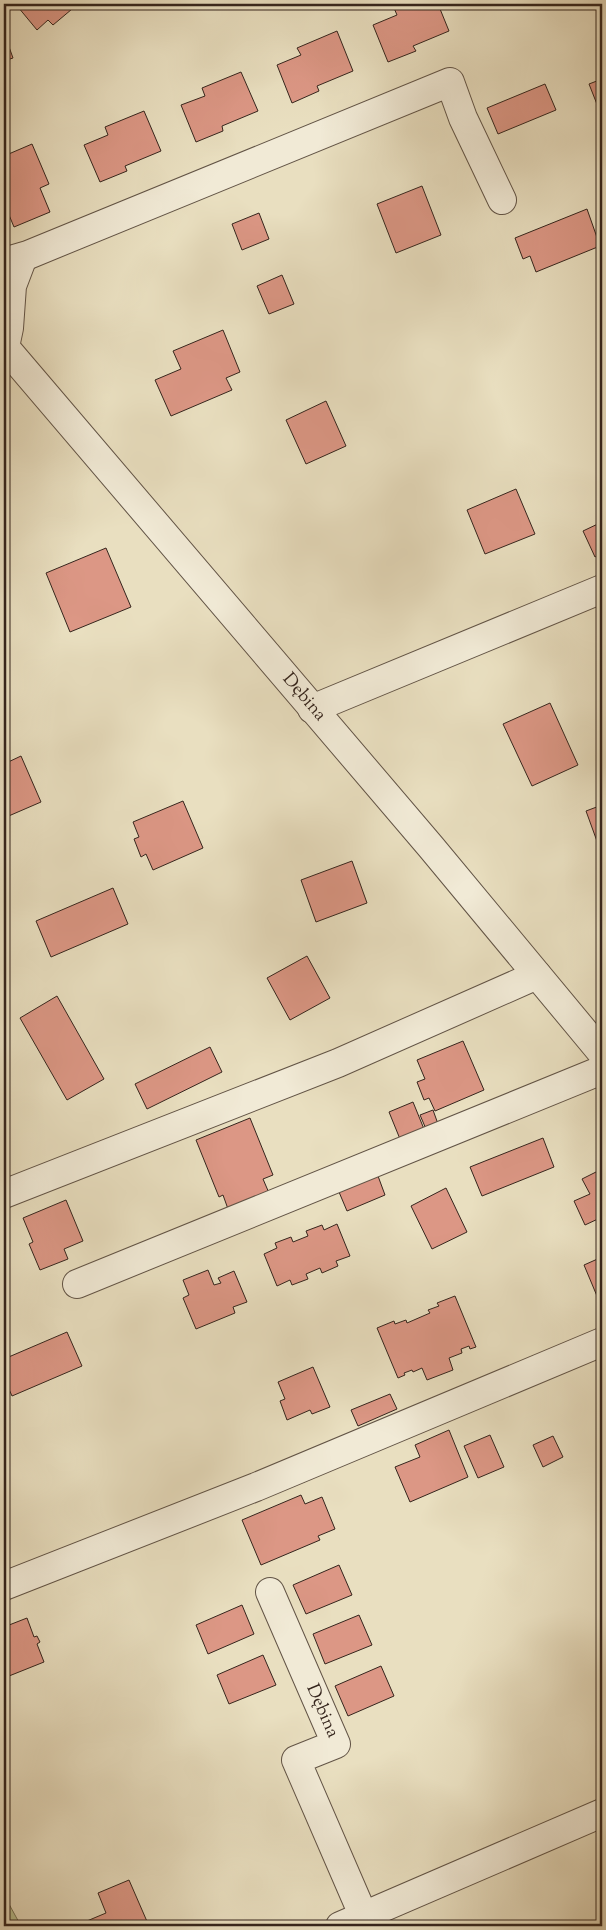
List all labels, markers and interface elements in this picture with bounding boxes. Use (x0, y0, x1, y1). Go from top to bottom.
street label: Dębina (275, 668, 332, 728)
street label: Dębina (299, 1680, 345, 1742)

